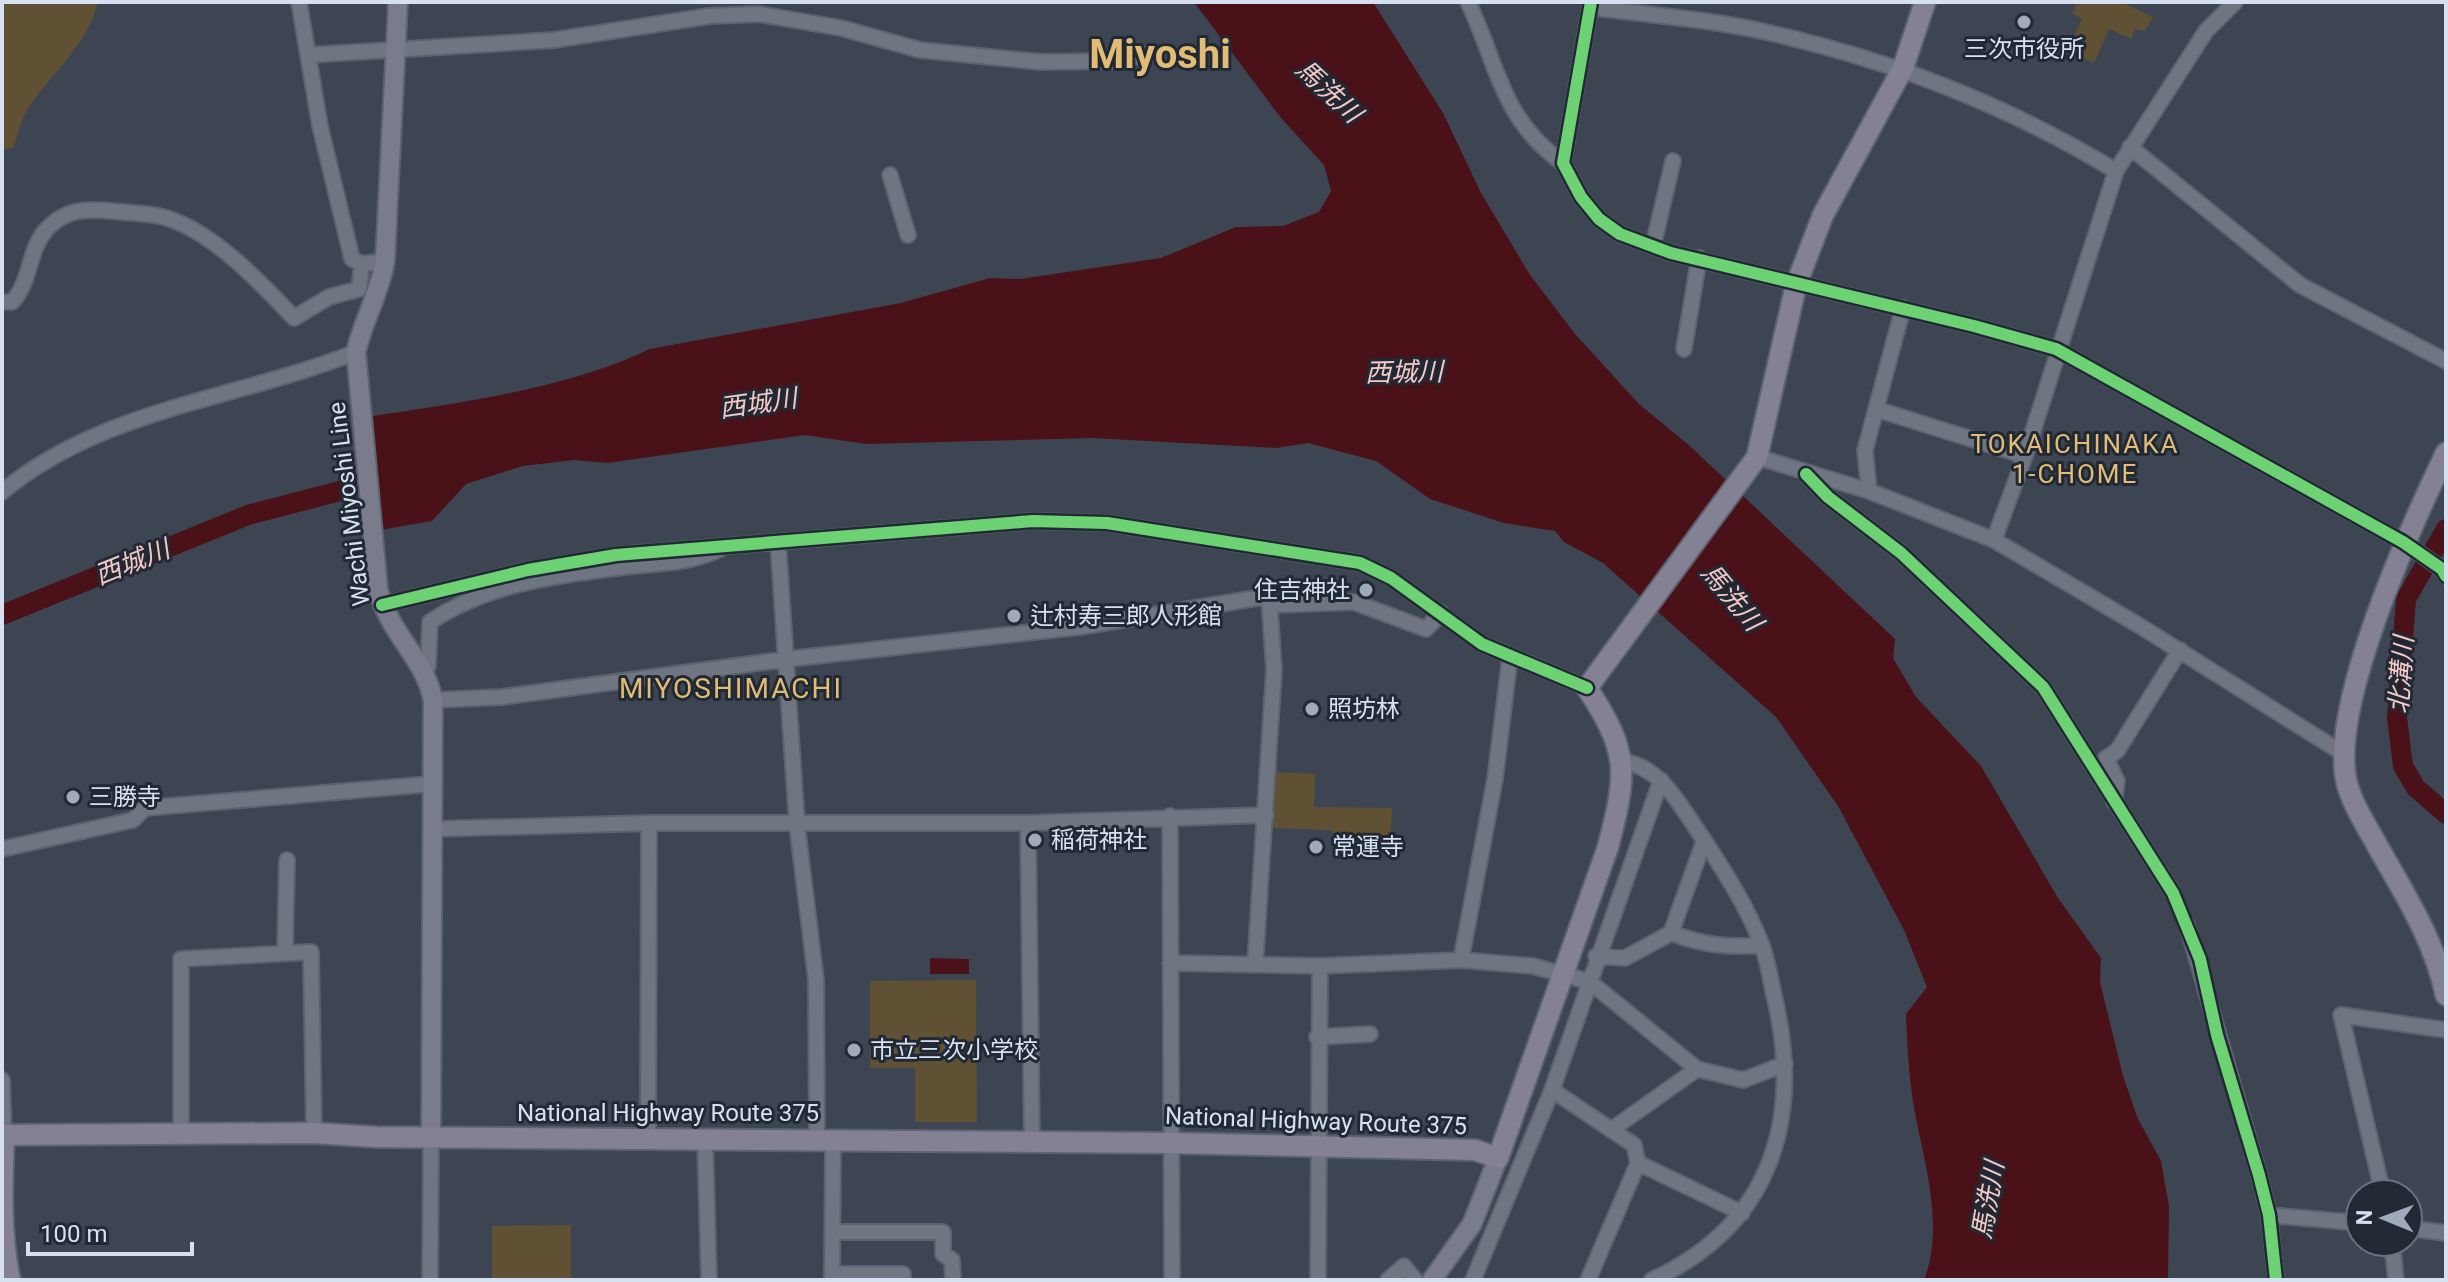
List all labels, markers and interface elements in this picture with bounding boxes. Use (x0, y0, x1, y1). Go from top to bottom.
marker: 三次市役所 (2015, 13, 2033, 31)
district label: Miyoshi (1089, 31, 1231, 78)
place label: 三次市役所 (1964, 35, 2084, 63)
water label: 馬洗川 (1290, 53, 1370, 131)
water label: 西城川 (1365, 356, 1446, 388)
water label: 西城川 (717, 382, 802, 423)
street label: Wachi Miyoshi Line (323, 400, 375, 608)
district label: TOKAICHINAKA 1-CHOME (1971, 429, 2179, 489)
water label: 西城川 (90, 532, 177, 591)
water label: 馬洗川 (1695, 557, 1770, 639)
place label: 住吉神社 (1254, 576, 1350, 604)
marker: 住吉神社 (1357, 581, 1375, 599)
place label: 辻村寿三郎人形館 (1030, 602, 1222, 630)
marker: 辻村寿三郎人形館 (1005, 607, 1023, 625)
water label: 北溝川 (2383, 632, 2419, 715)
district label: MIYOSHIMACHI (619, 672, 843, 705)
place label: 照坊林 (1328, 695, 1400, 723)
marker: 照坊林 (1303, 700, 1321, 718)
place label: 三勝寺 (89, 783, 161, 811)
marker: 三勝寺 (64, 788, 82, 806)
place label: 稲荷神社 (1051, 826, 1147, 854)
marker: 稲荷神社 (1026, 831, 1044, 849)
place label: 常運寺 (1332, 833, 1404, 861)
marker: 常運寺 (1307, 838, 1325, 856)
place label: 市立三次小学校 (870, 1036, 1038, 1064)
marker: 市立三次小学校 (845, 1041, 863, 1059)
street label: National Highway Route 375 (517, 1099, 819, 1127)
street label: National Highway Route 375 (1164, 1102, 1468, 1140)
water label: 馬洗川 (1966, 1156, 2010, 1241)
north arrow (2344, 1178, 2424, 1258)
scale bar (28, 1206, 192, 1256)
text: N (2352, 1210, 2377, 1226)
text: 100 m (40, 1220, 107, 1248)

